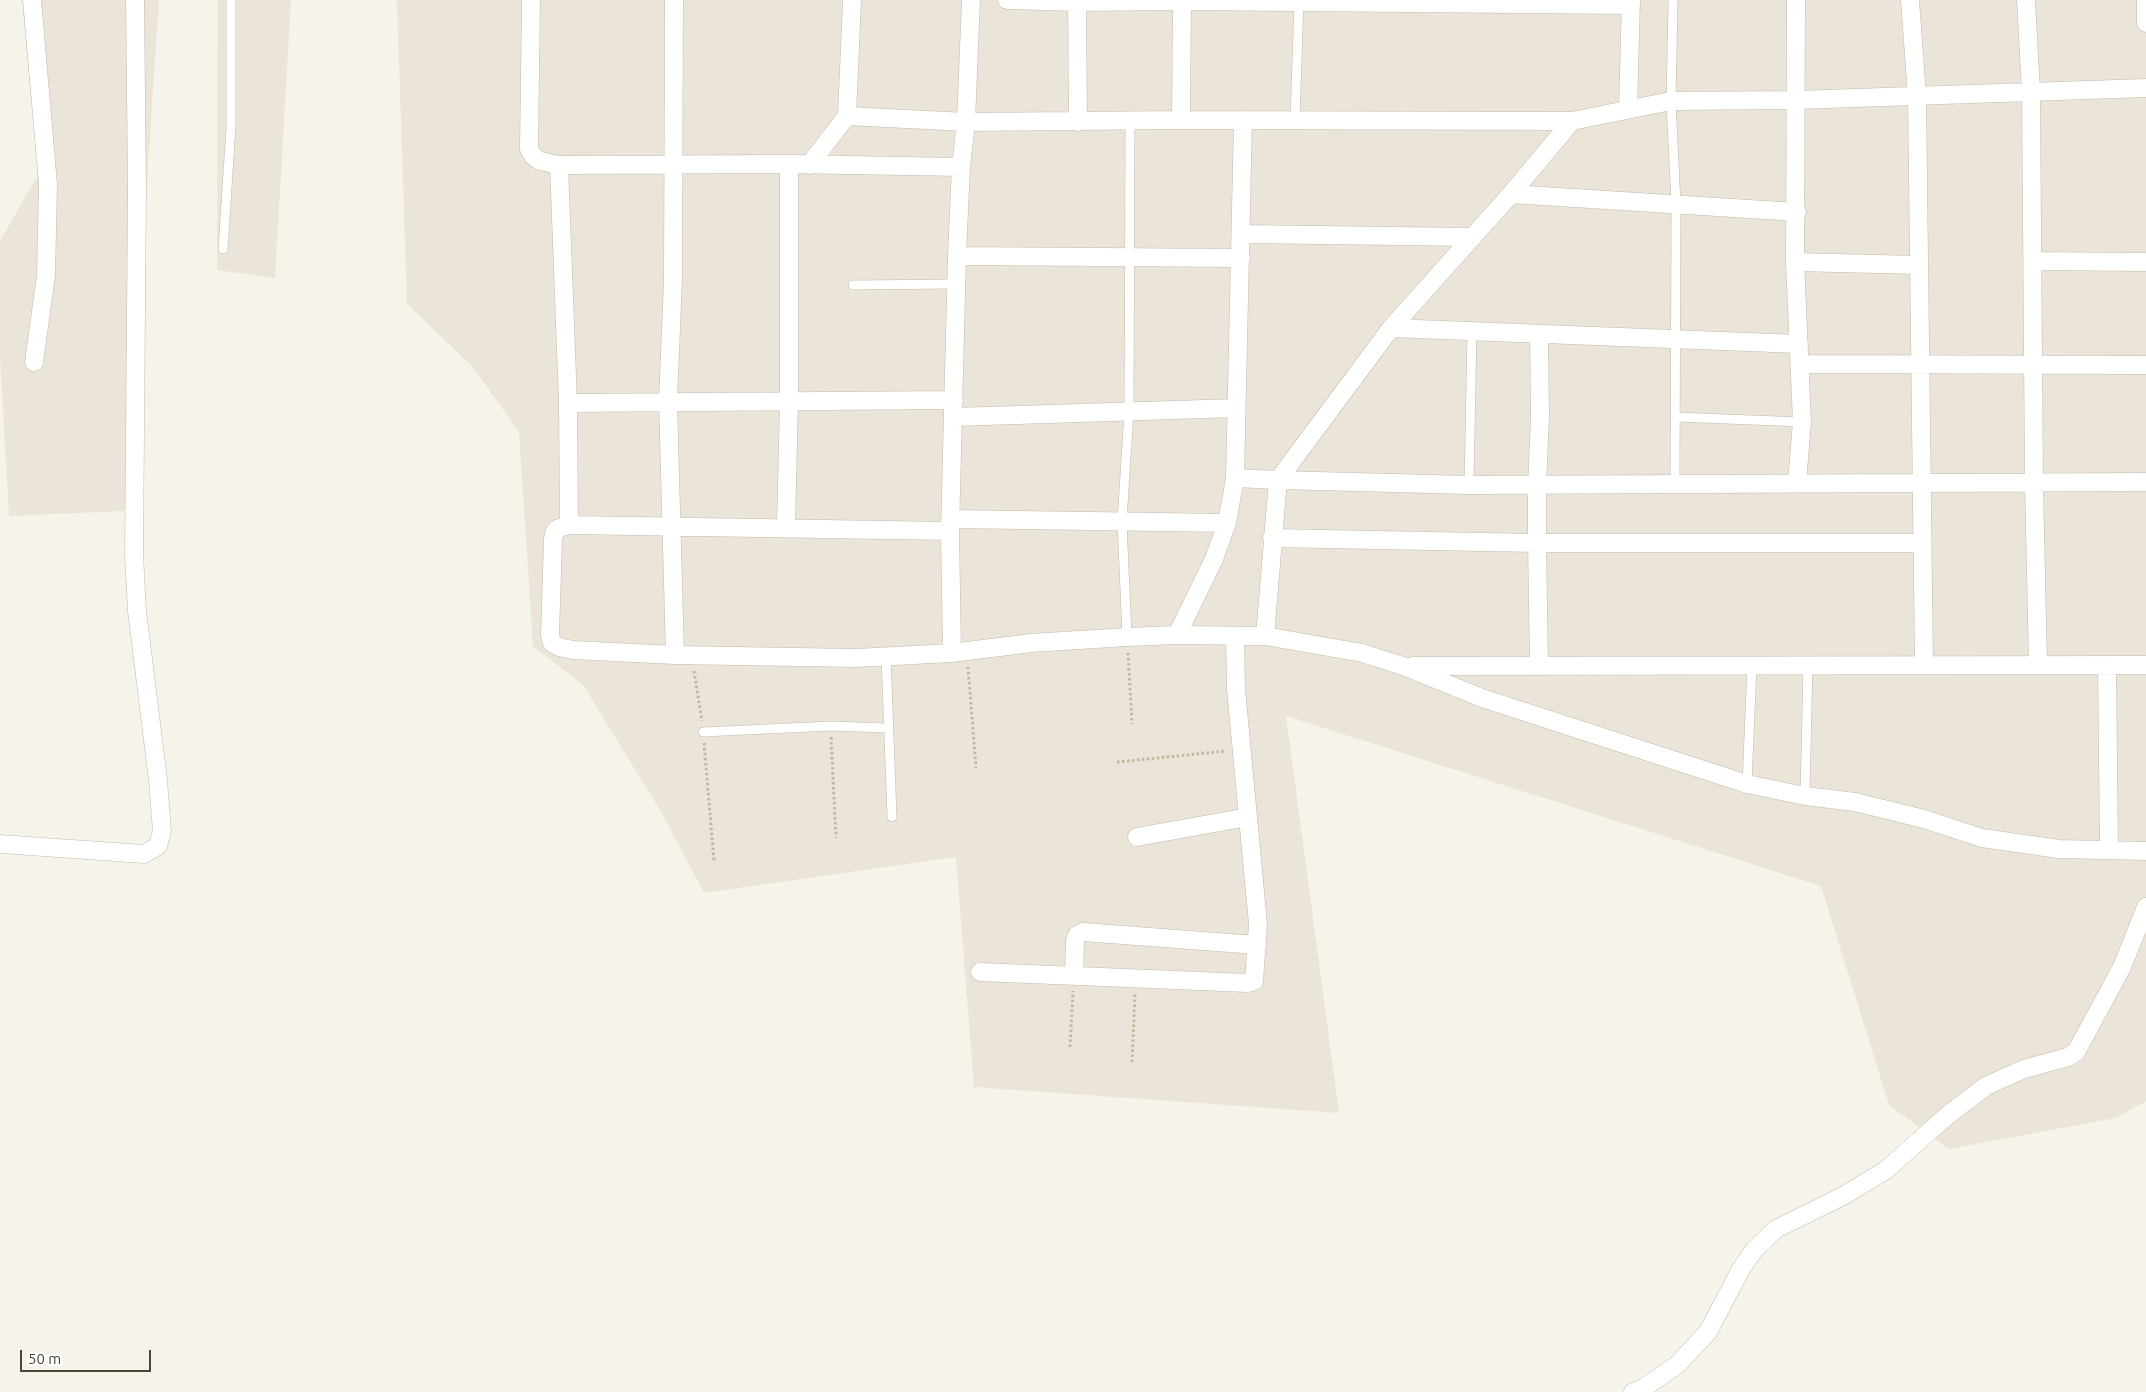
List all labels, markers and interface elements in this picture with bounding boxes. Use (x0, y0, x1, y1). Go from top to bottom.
scale bar (22, 1340, 154, 1372)
text: 50 m (28, 1350, 61, 1367)

